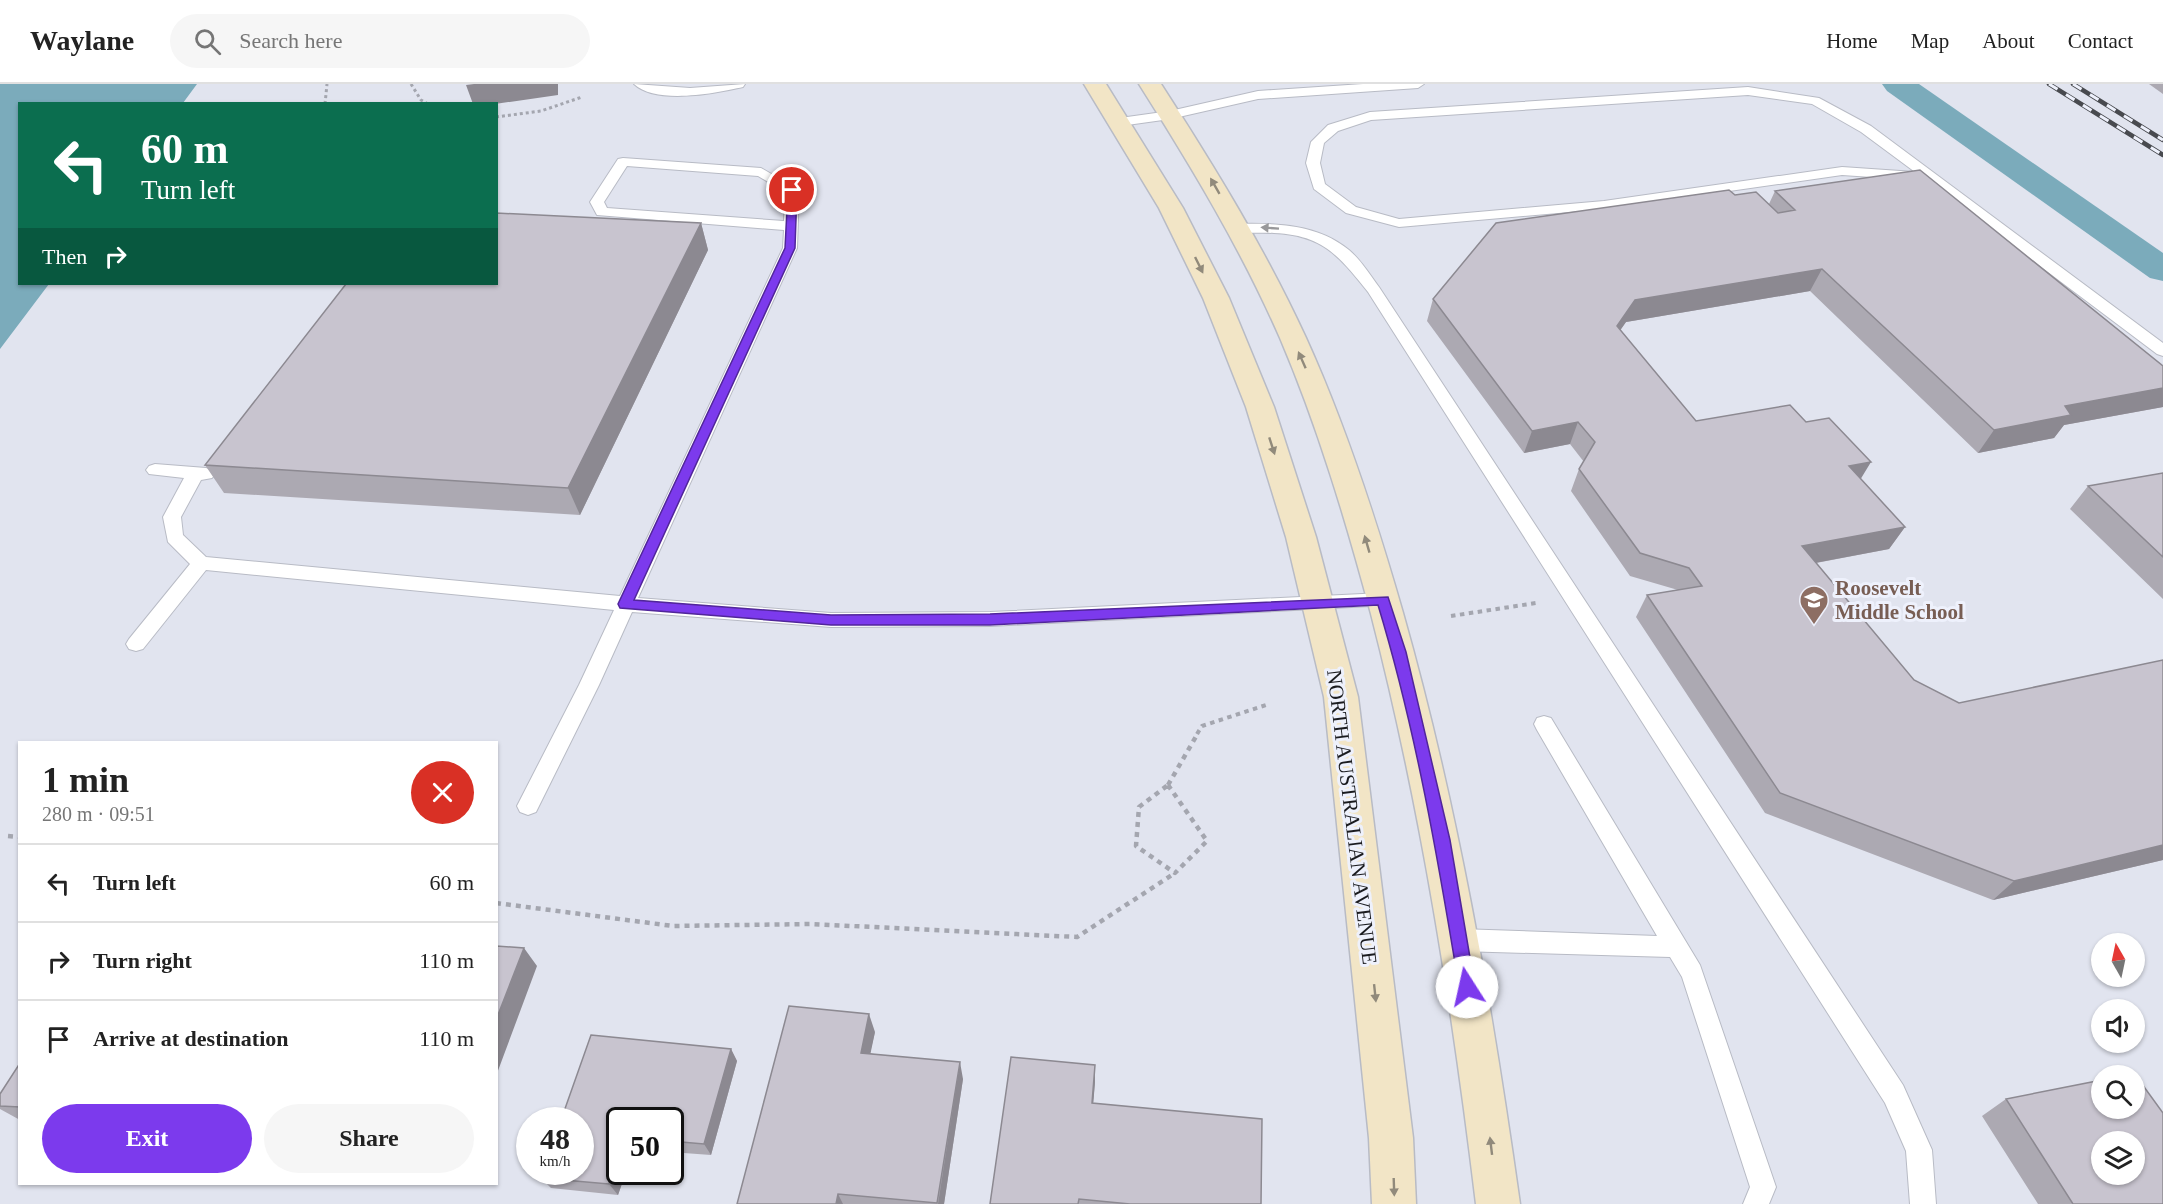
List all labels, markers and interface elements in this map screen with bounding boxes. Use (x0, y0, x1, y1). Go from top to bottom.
search box (170, 14, 590, 68)
text: Waylane (30, 25, 134, 56)
icon: search (191, 25, 224, 58)
text: Search here (239, 28, 342, 53)
text: Home (1826, 29, 1878, 53)
text: Map (1911, 29, 1949, 53)
text: About (1982, 29, 2035, 53)
text: Contact (2068, 29, 2133, 53)
icon: left (42, 126, 120, 204)
text: 60 m (141, 126, 229, 172)
pin (766, 164, 817, 215)
icon: arrive (775, 173, 808, 206)
text: Turn left (141, 175, 235, 205)
one-way arrow (1209, 178, 1220, 194)
one-way arrow (1261, 223, 1280, 233)
icon: right (99, 240, 132, 273)
text: Then (42, 244, 87, 269)
one-way arrow (1194, 256, 1204, 274)
one-way arrow (1297, 352, 1306, 369)
one-way arrow (1268, 437, 1277, 455)
one-way arrow (1362, 535, 1371, 553)
place label: Roosevelt Middle School (1835, 576, 1964, 624)
school or university icon: Roosevelt Middle School (1798, 584, 1830, 626)
street label: NORTH AUSTRALIAN AVENUE (1322, 668, 1382, 966)
text: 1 min (42, 760, 129, 800)
button: close (411, 761, 474, 824)
text: 280 m · 09:51 (42, 803, 155, 825)
icon: left (42, 867, 75, 900)
text: Turn left (93, 870, 176, 895)
text: 60 m (429, 870, 474, 895)
north arrow (2091, 933, 2145, 987)
map controls (2091, 933, 2145, 1185)
icon: right (42, 945, 75, 978)
text: Turn right (93, 948, 192, 973)
text: 110 m (419, 948, 474, 973)
position arrow (1435, 955, 1499, 1019)
one-way arrow (1370, 983, 1380, 1002)
button: sound (2091, 999, 2145, 1053)
icon: arrive (42, 1023, 75, 1056)
text: Arrive at destination (93, 1026, 289, 1051)
text: 110 m (419, 1026, 474, 1051)
button: search (2091, 1065, 2145, 1119)
button: Exit (42, 1104, 252, 1173)
button: Share (264, 1104, 474, 1173)
speed limit sign: 50 (606, 1107, 684, 1185)
text: 48 (540, 1122, 570, 1155)
button: layers (2091, 1131, 2145, 1185)
one-way arrow (1486, 1136, 1496, 1155)
text: km/h (540, 1153, 570, 1169)
one-way arrow (1389, 1177, 1398, 1196)

